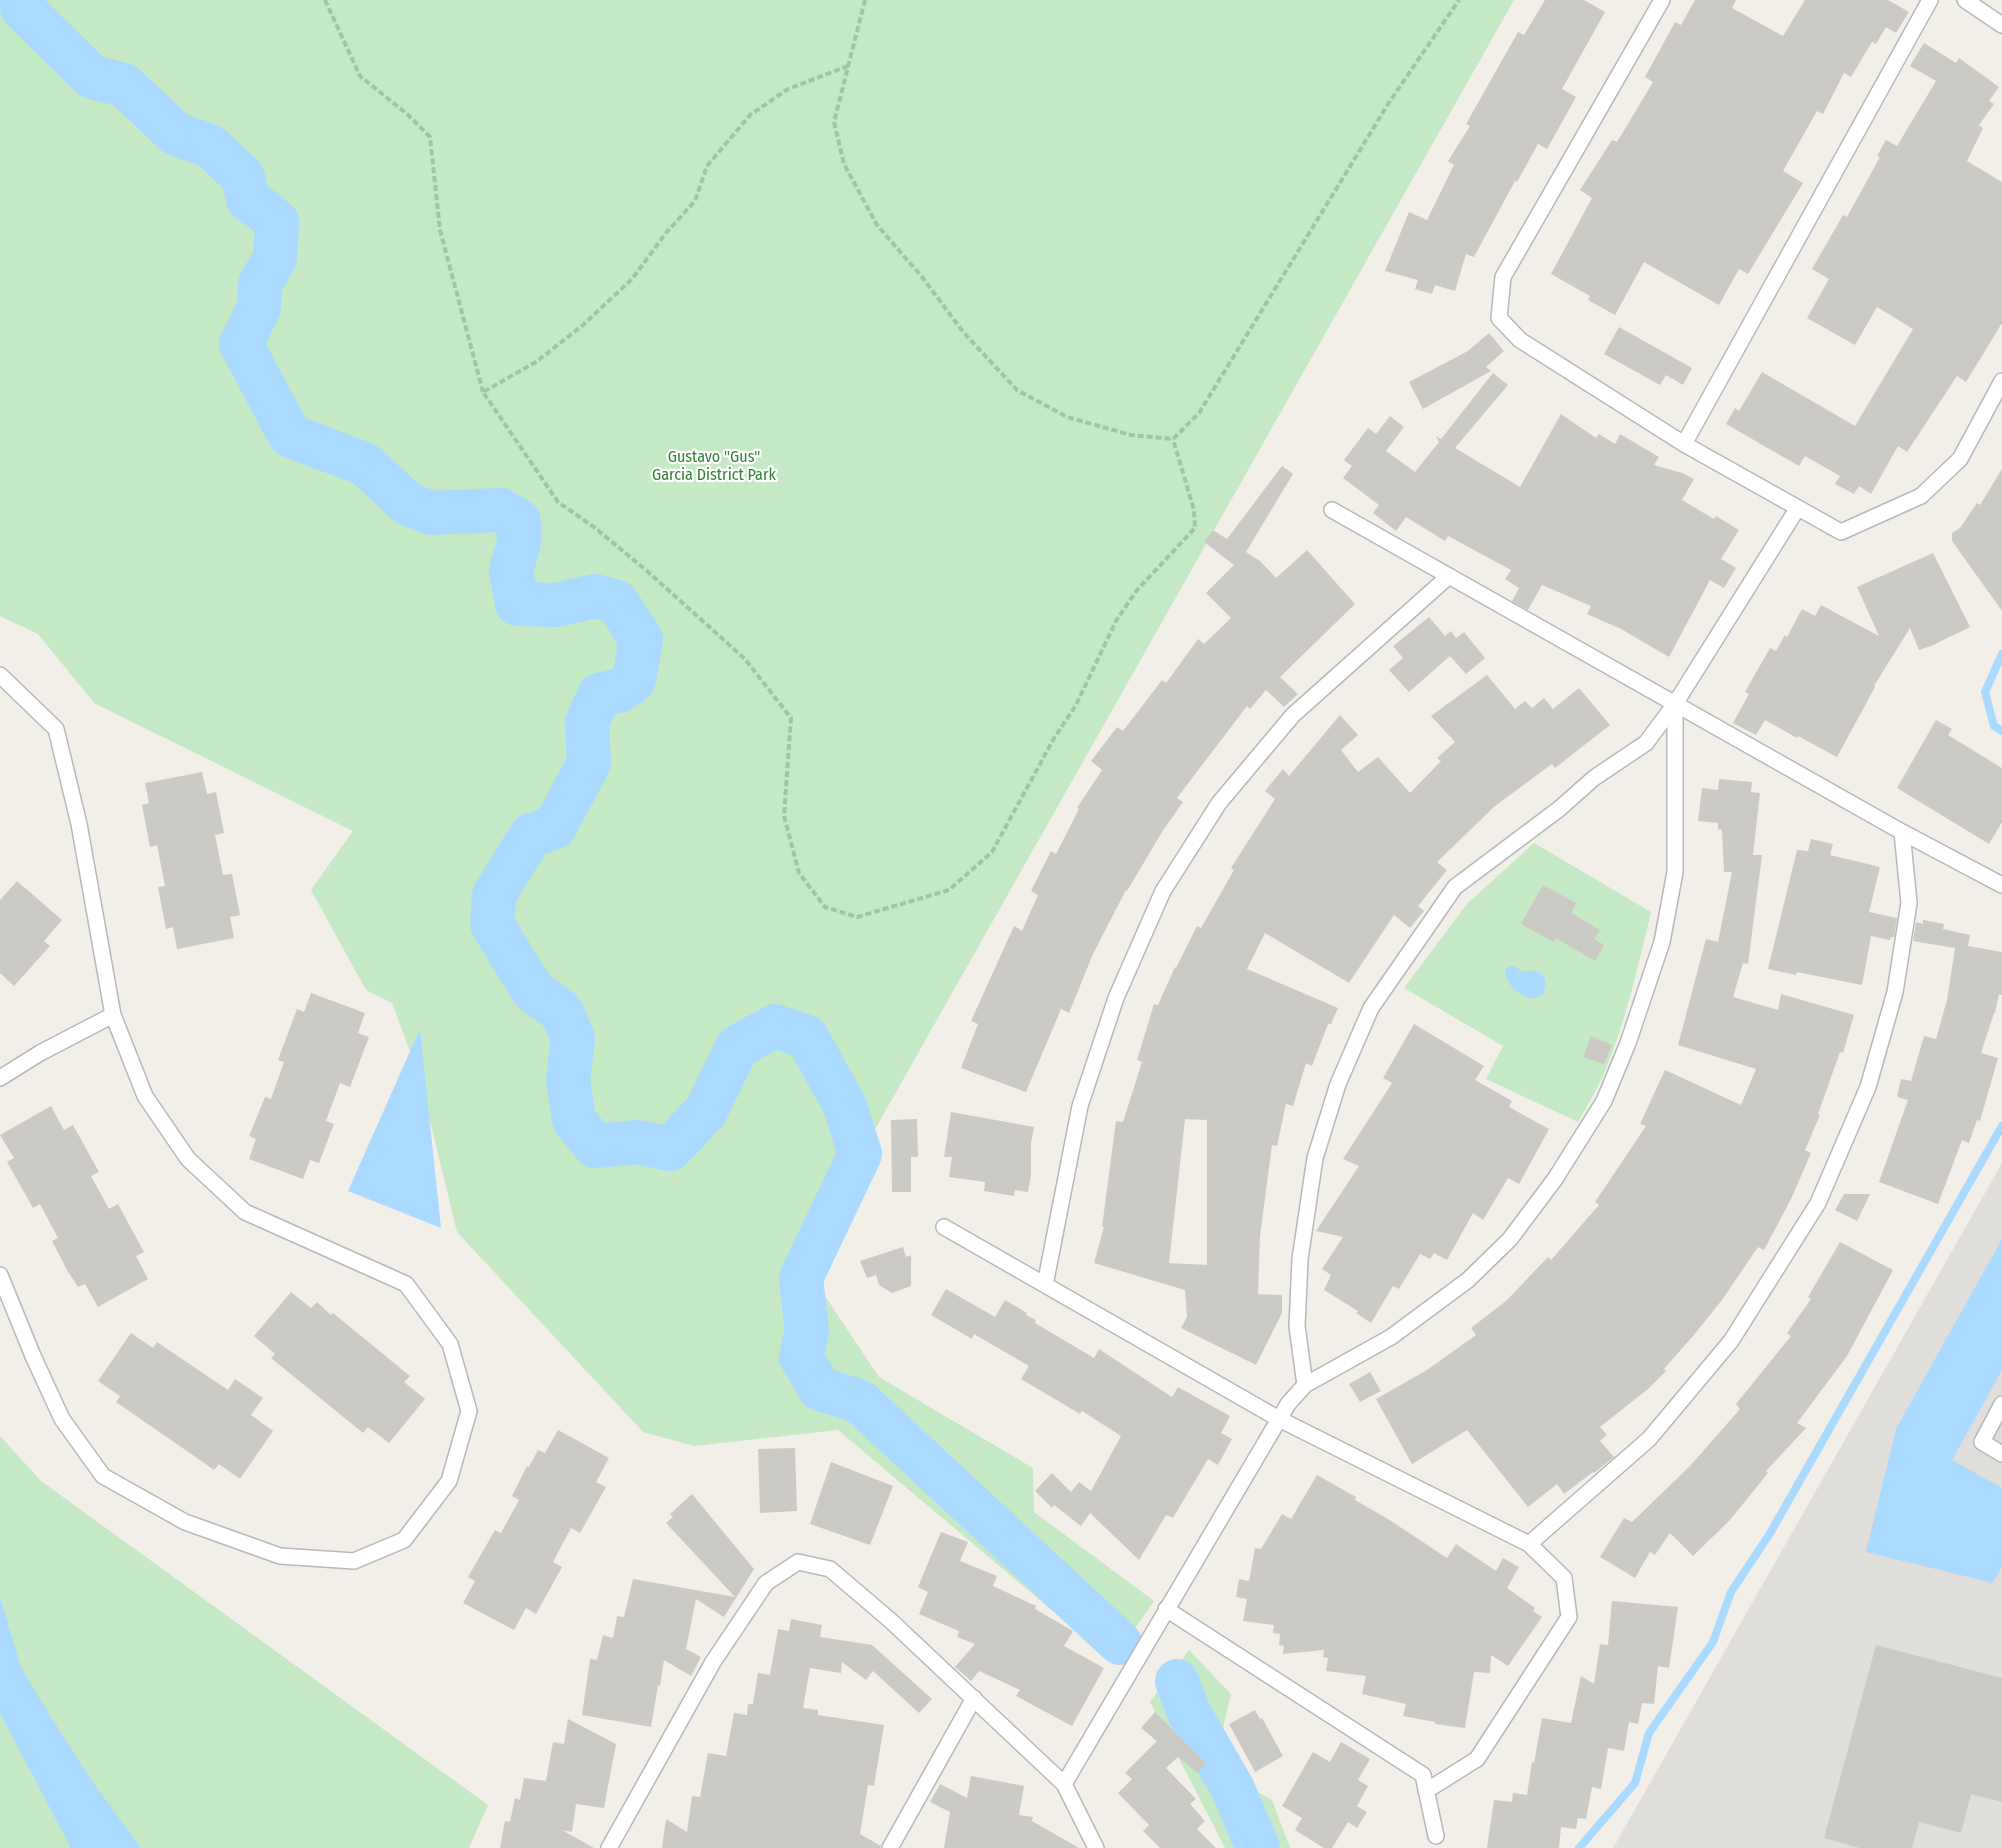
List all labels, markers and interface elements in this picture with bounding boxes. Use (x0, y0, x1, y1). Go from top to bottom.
park label: Gustavo "Gus" Garcia District Park (652, 448, 776, 486)

